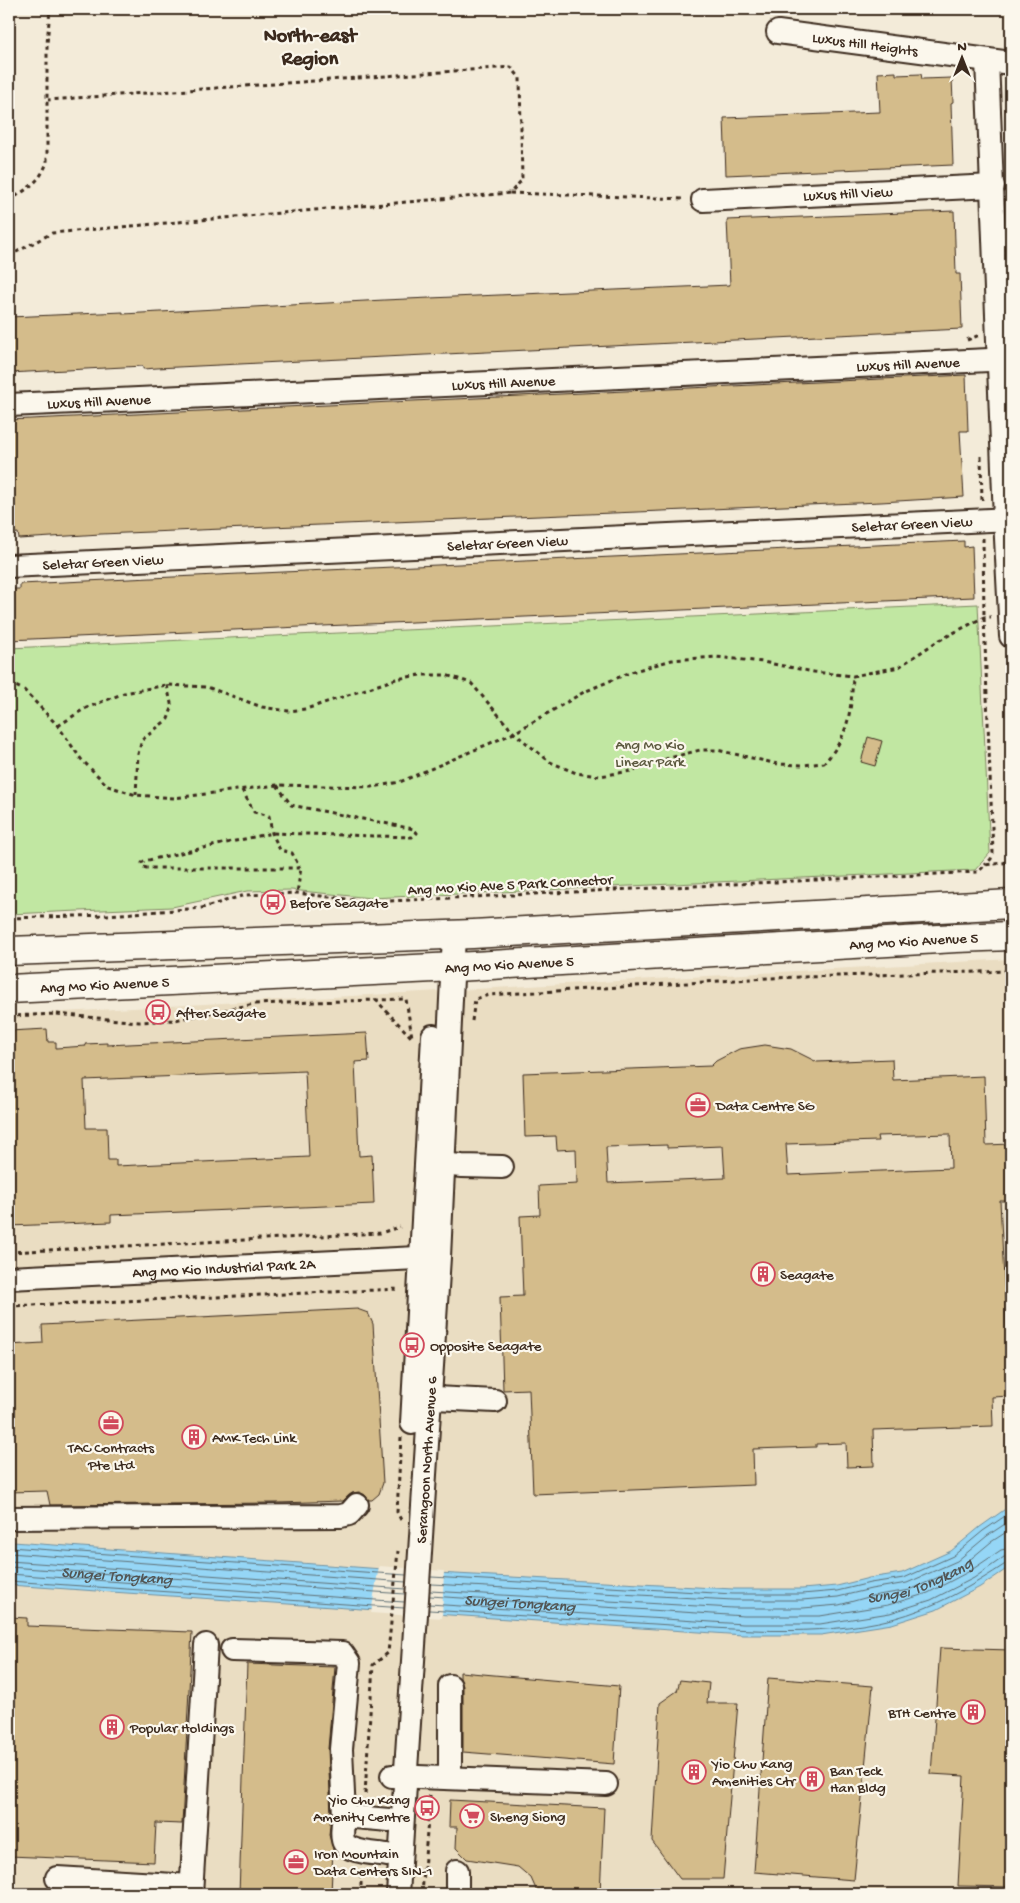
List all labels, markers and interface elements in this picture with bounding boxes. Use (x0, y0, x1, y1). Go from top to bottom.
district label: North-east Region (264, 26, 358, 72)
street label: Luxus Hill Heights (811, 30, 919, 62)
north arrow (938, 32, 988, 82)
text: N (957, 39, 967, 56)
street label: Luxus Hill View (803, 184, 893, 206)
street label: Luxus Hill Avenue (856, 354, 961, 377)
street label: Luxus Hill Avenue (451, 373, 556, 396)
street label: Luxus Hill Avenue (47, 391, 151, 414)
street label: Seletar Green View (851, 514, 973, 537)
street label: Seletar Green View (447, 533, 569, 556)
street label: Seletar Green View (42, 552, 164, 575)
park label: Ang Mo Kio Linear Park (615, 737, 686, 772)
street label: Ang Mo Kio Ave 5 Park Connector (407, 872, 615, 900)
bus stop icon: Before Seagate (260, 889, 286, 915)
place label: Before Seagate (289, 895, 388, 913)
street label: Ang Mo Kio Avenue 5 (849, 930, 979, 955)
street label: Ang Mo Kio Avenue 5 (444, 953, 575, 978)
street label: Ang Mo Kio Avenue 5 (40, 974, 170, 998)
bus stop icon: After Seagate (145, 999, 171, 1025)
place label: After Seagate (176, 1005, 266, 1023)
office icon: Data Centre SG (685, 1092, 711, 1118)
place label: Data Centre SG (715, 1098, 815, 1116)
street label: Ang Mo Kio Industrial Park 2A (132, 1256, 317, 1283)
building icon: Seagate (750, 1261, 776, 1287)
place label: Seagate (780, 1267, 834, 1285)
bus stop icon: Opposite Seagate (399, 1332, 425, 1358)
place label: Opposite Seagate (430, 1338, 542, 1356)
street label: Serangoon North Avenue 6 (414, 1376, 442, 1544)
office icon: TAC Contracts Pte Ltd (98, 1410, 124, 1436)
building icon: AMK Tech Link (181, 1424, 207, 1450)
place label: AMK Tech Link (212, 1430, 297, 1448)
place label: TAC Contracts Pte Ltd (67, 1440, 154, 1475)
water label: Sungei Tongkang (865, 1555, 979, 1610)
water label: Sungei Tongkang (60, 1565, 173, 1591)
water label: Sungei Tongkang (464, 1592, 577, 1618)
building icon: BTH Centre (960, 1699, 986, 1725)
place label: BTH Centre (887, 1705, 956, 1723)
building icon: Popular Holdings (99, 1714, 125, 1740)
place label: Popular Holdings (129, 1720, 234, 1738)
place label: Yio Chu Kang Amenities Ctr (710, 1756, 797, 1791)
building icon: Yio Chu Kang Amenities Ctr (681, 1759, 707, 1785)
place label: Ban Teck Han Bldg (829, 1763, 886, 1798)
building icon: Ban Teck Han Bldg (799, 1766, 825, 1792)
place label: Yio Chu Kang Amenity Centre (313, 1792, 410, 1827)
bus stop icon: Yio Chu Kang Amenity Centre (414, 1795, 440, 1821)
supermarket icon: Sheng Siong (459, 1803, 485, 1829)
place label: Sheng Siong (490, 1809, 566, 1827)
place label: Iron Mountain Data Centers SIN-1 (313, 1846, 432, 1881)
office icon: Iron Mountain Data Centers SIN-1 (283, 1849, 309, 1875)

